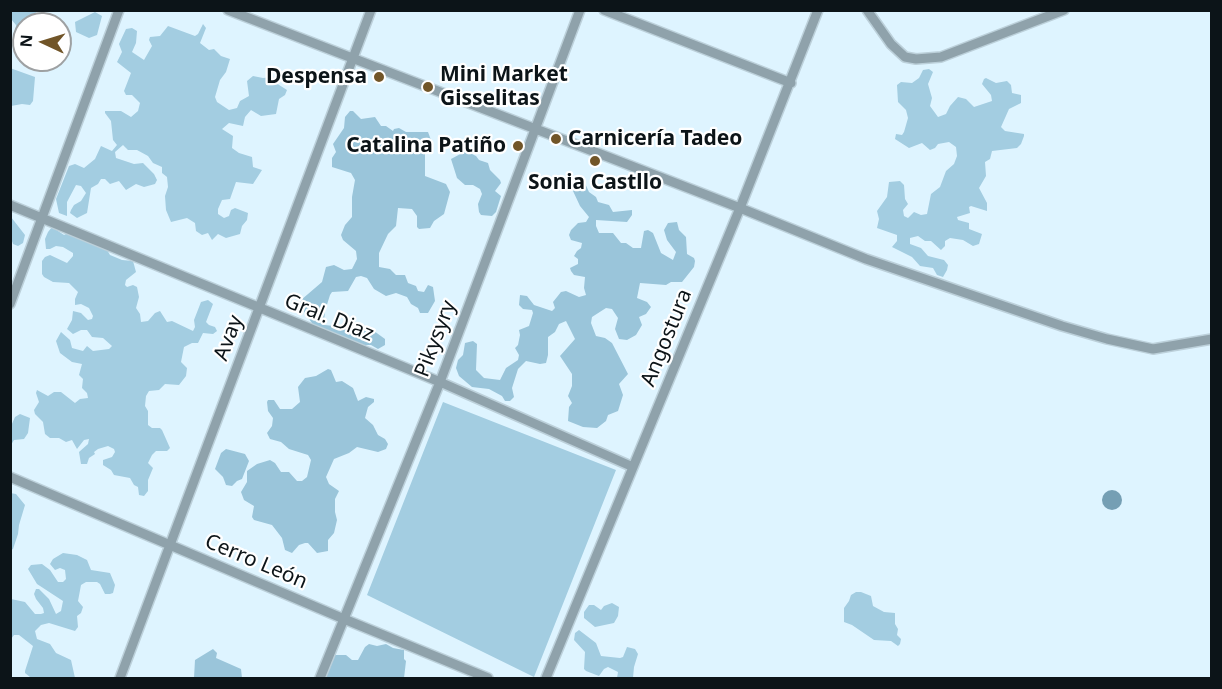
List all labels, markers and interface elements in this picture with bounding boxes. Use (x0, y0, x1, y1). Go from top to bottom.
north arrow (12, 12, 72, 72)
text: N (15, 34, 37, 48)
place label: Mini Market Gisselitas (440, 62, 568, 112)
place label: Despensa (266, 64, 367, 90)
marker: Despensa (372, 70, 386, 84)
marker: Mini Market Gisselitas (421, 80, 435, 94)
place label: Carnicería Tadeo (568, 126, 742, 152)
marker: Carnicería Tadeo (549, 132, 563, 146)
place label: Catalina Patiño (346, 133, 506, 159)
marker: Catalina Patiño (511, 139, 525, 153)
marker: Sonia Castllo (588, 154, 602, 168)
place label: Sonia Castllo (528, 170, 662, 196)
street label: Angostura (636, 286, 698, 390)
street label: Gral. Diaz (281, 289, 377, 347)
street label: Pikysyry (410, 297, 462, 381)
street label: Avay (209, 312, 249, 364)
street label: Cerro León (201, 529, 311, 595)

